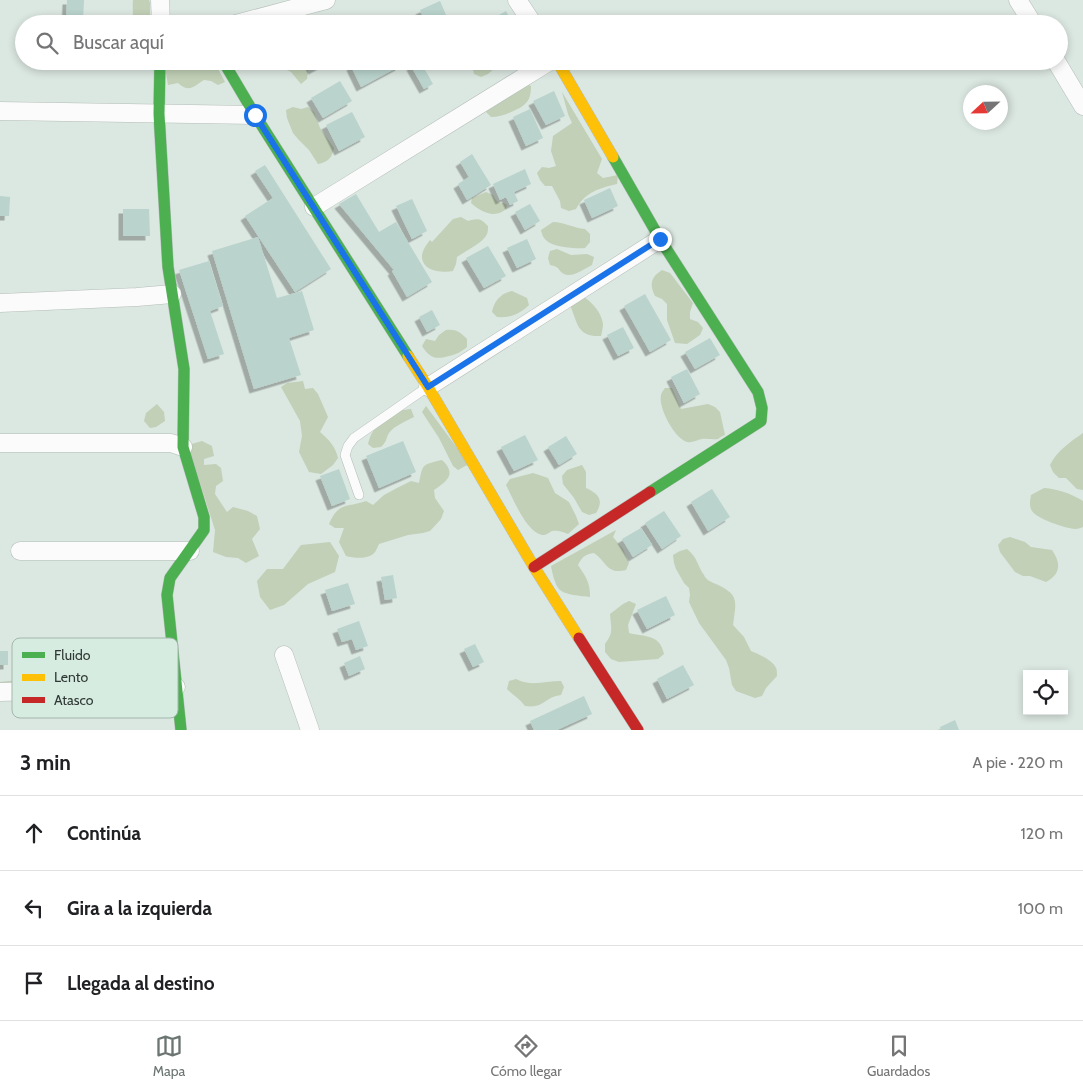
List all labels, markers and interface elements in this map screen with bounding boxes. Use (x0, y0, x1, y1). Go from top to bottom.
search box (15, 15, 1068, 70)
icon: search (33, 29, 61, 57)
text: Buscar aquí (73, 31, 164, 54)
north arrow (963, 85, 1008, 130)
route start (244, 104, 267, 127)
route end (649, 228, 672, 251)
legend (12, 638, 178, 718)
text: Fluido (54, 646, 91, 664)
text: Lento (54, 668, 88, 686)
map controls (1023, 670, 1068, 715)
button: locate (1023, 670, 1068, 715)
text: Atasco (54, 691, 94, 709)
text: 3 min (20, 750, 71, 775)
text: A pie · 220 m (972, 753, 1063, 772)
icon: ahead (20, 819, 48, 847)
text: Continúa (67, 822, 141, 845)
text: 120 m (1021, 824, 1063, 843)
icon: left (20, 894, 48, 922)
text: Gira a la izquierda (67, 897, 212, 920)
text: 100 m (1018, 899, 1063, 918)
icon: arrive (20, 969, 48, 997)
text: Llegada al destino (67, 972, 214, 995)
tab: Mapa (153, 1032, 185, 1080)
tab: Cómo llegar (491, 1032, 562, 1080)
tab: Guardados (867, 1032, 930, 1080)

